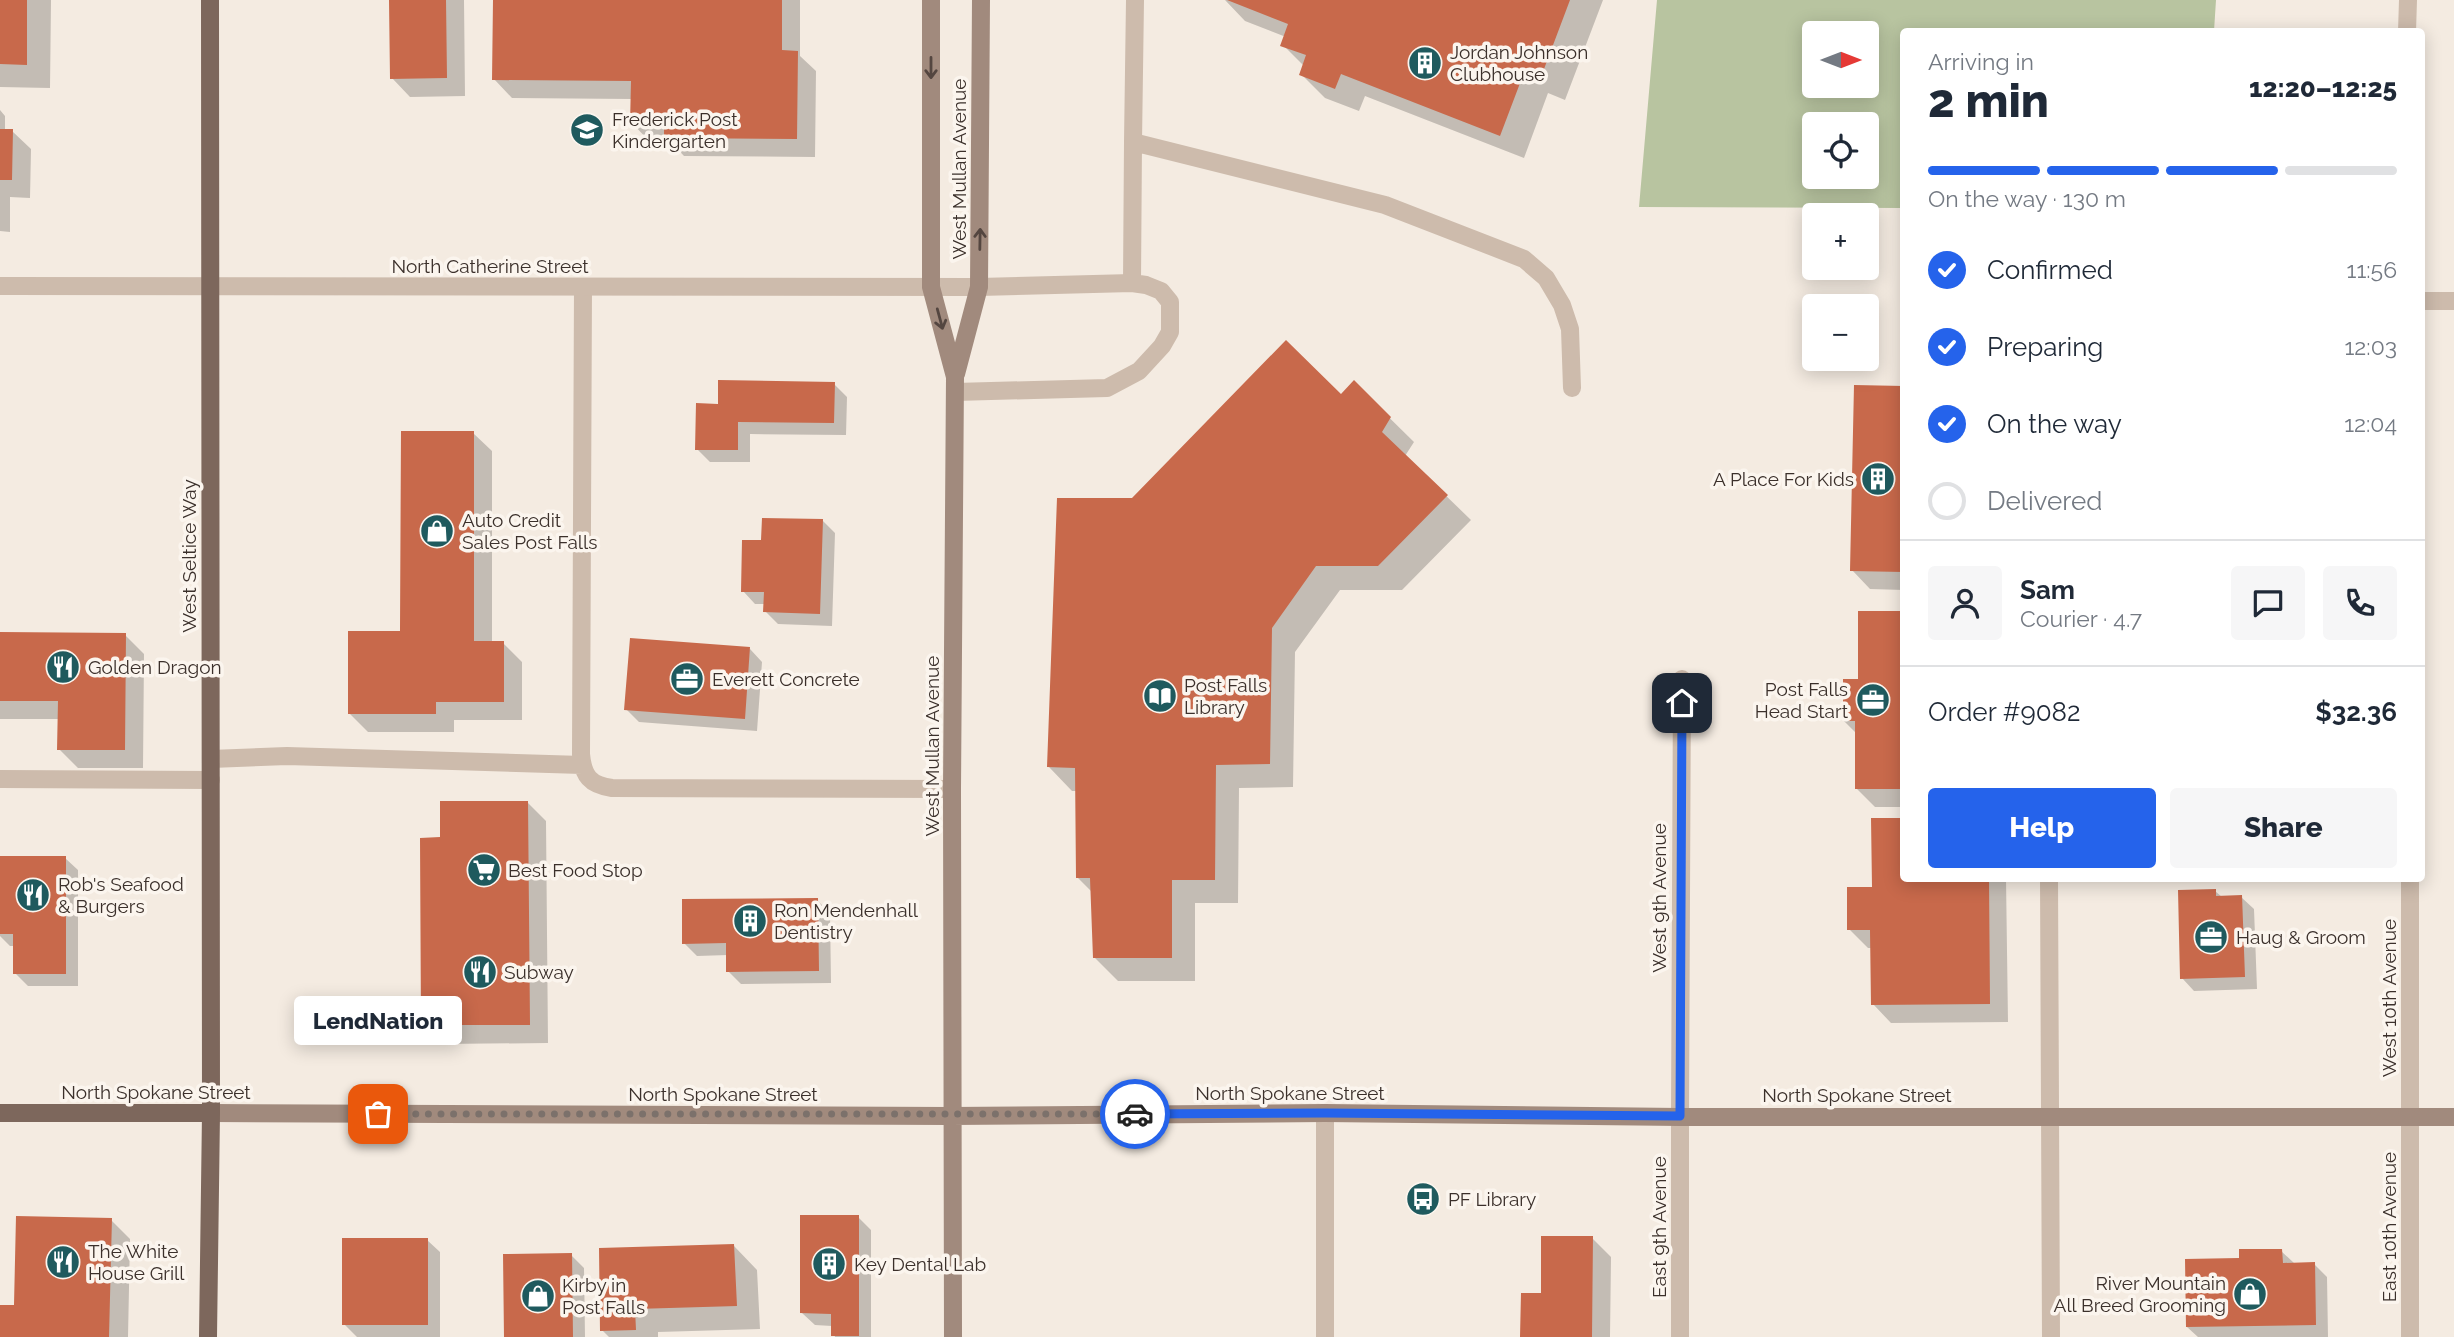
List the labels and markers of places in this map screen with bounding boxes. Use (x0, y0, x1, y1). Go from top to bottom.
place label: Jordan Johnson Clubhouse (1450, 41, 1588, 85)
building icon: Jordan Johnson Clubhouse (1406, 44, 1444, 82)
place label: Frederick Post Kindergarten (612, 108, 738, 152)
school or university icon: Frederick Post Kindergarten (568, 111, 606, 149)
building icon: A Place For Kids (1859, 460, 1897, 498)
place label: A Place For Kids (1713, 468, 1854, 490)
place label: Auto Credit Sales Post Falls (462, 509, 597, 553)
shop icon: Auto Credit Sales Post Falls (418, 512, 456, 550)
restaurant icon: Golden Dragon (44, 648, 82, 686)
place label: Golden Dragon (88, 656, 222, 678)
office icon: Everett Concrete (668, 660, 706, 698)
place label: Everett Concrete (712, 668, 860, 690)
pin (1652, 673, 1712, 733)
place label: Post Falls Library (1184, 674, 1267, 718)
library icon: Post Falls Library (1141, 677, 1179, 715)
place label: Post Falls Head Start (1755, 678, 1849, 722)
office icon: Post Falls Head Start (1854, 681, 1892, 719)
supermarket icon: Best Food Stop (465, 851, 503, 889)
place label: Best Food Stop (508, 859, 643, 881)
place label: Rob's Seafood & Burgers (58, 873, 184, 917)
restaurant icon: Rob's Seafood & Burgers (14, 876, 52, 914)
place label: Ron Mendenhall Dentistry (774, 899, 919, 943)
building icon: Ron Mendenhall Dentistry (731, 902, 769, 940)
office icon: Haug & Groom (2192, 918, 2230, 956)
place label: Haug & Groom (2236, 926, 2366, 948)
restaurant icon: Subway (461, 953, 499, 991)
place label: Subway (504, 961, 574, 983)
callout: LendNation (294, 995, 462, 1044)
pin (348, 1084, 408, 1144)
bus stop icon: PF Library (1404, 1180, 1442, 1218)
place label: PF Library (1448, 1188, 1536, 1210)
place label: The White House Grill (88, 1240, 185, 1284)
restaurant icon: The White House Grill (44, 1243, 82, 1281)
building icon: Key Dental Lab (810, 1245, 848, 1283)
place label: Key Dental Lab (854, 1253, 986, 1275)
place label: River Mountain All Breed Grooming (2054, 1272, 2226, 1316)
place label: Kirby in Post Falls (562, 1274, 645, 1318)
shop icon: River Mountain All Breed Grooming (2231, 1275, 2269, 1313)
shop icon: Kirby in Post Falls (519, 1277, 557, 1315)

